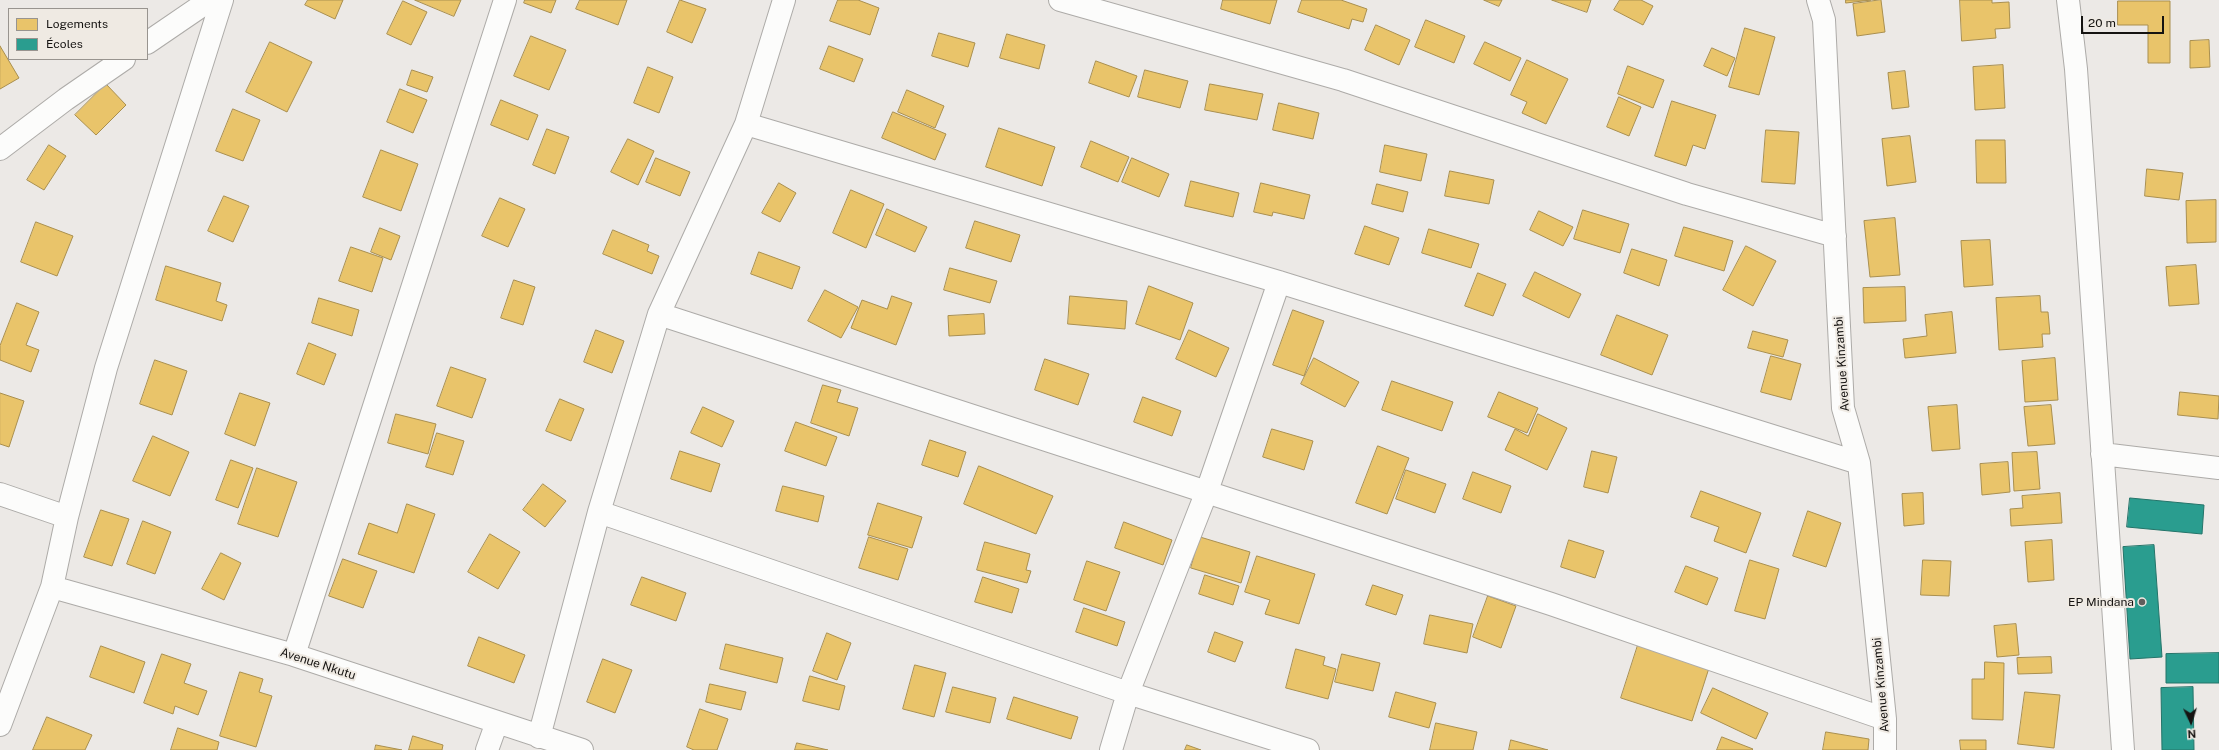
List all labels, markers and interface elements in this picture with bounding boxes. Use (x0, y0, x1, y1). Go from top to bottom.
legend (8, 8, 148, 60)
scale bar (2083, 8, 2166, 34)
text: 20 m (2088, 16, 2116, 30)
text: Logements (46, 17, 108, 31)
text: Écoles (46, 37, 83, 51)
street label: Avenue Kinzambi (1831, 316, 1853, 412)
place label: EP Mindana (2068, 595, 2134, 609)
marker: EP Mindana (2137, 597, 2147, 607)
street label: Avenue Kinzambi (1870, 637, 1892, 733)
street label: Avenue Nkutu (279, 645, 357, 683)
north arrow (2171, 702, 2211, 742)
text: N (2187, 728, 2197, 740)

